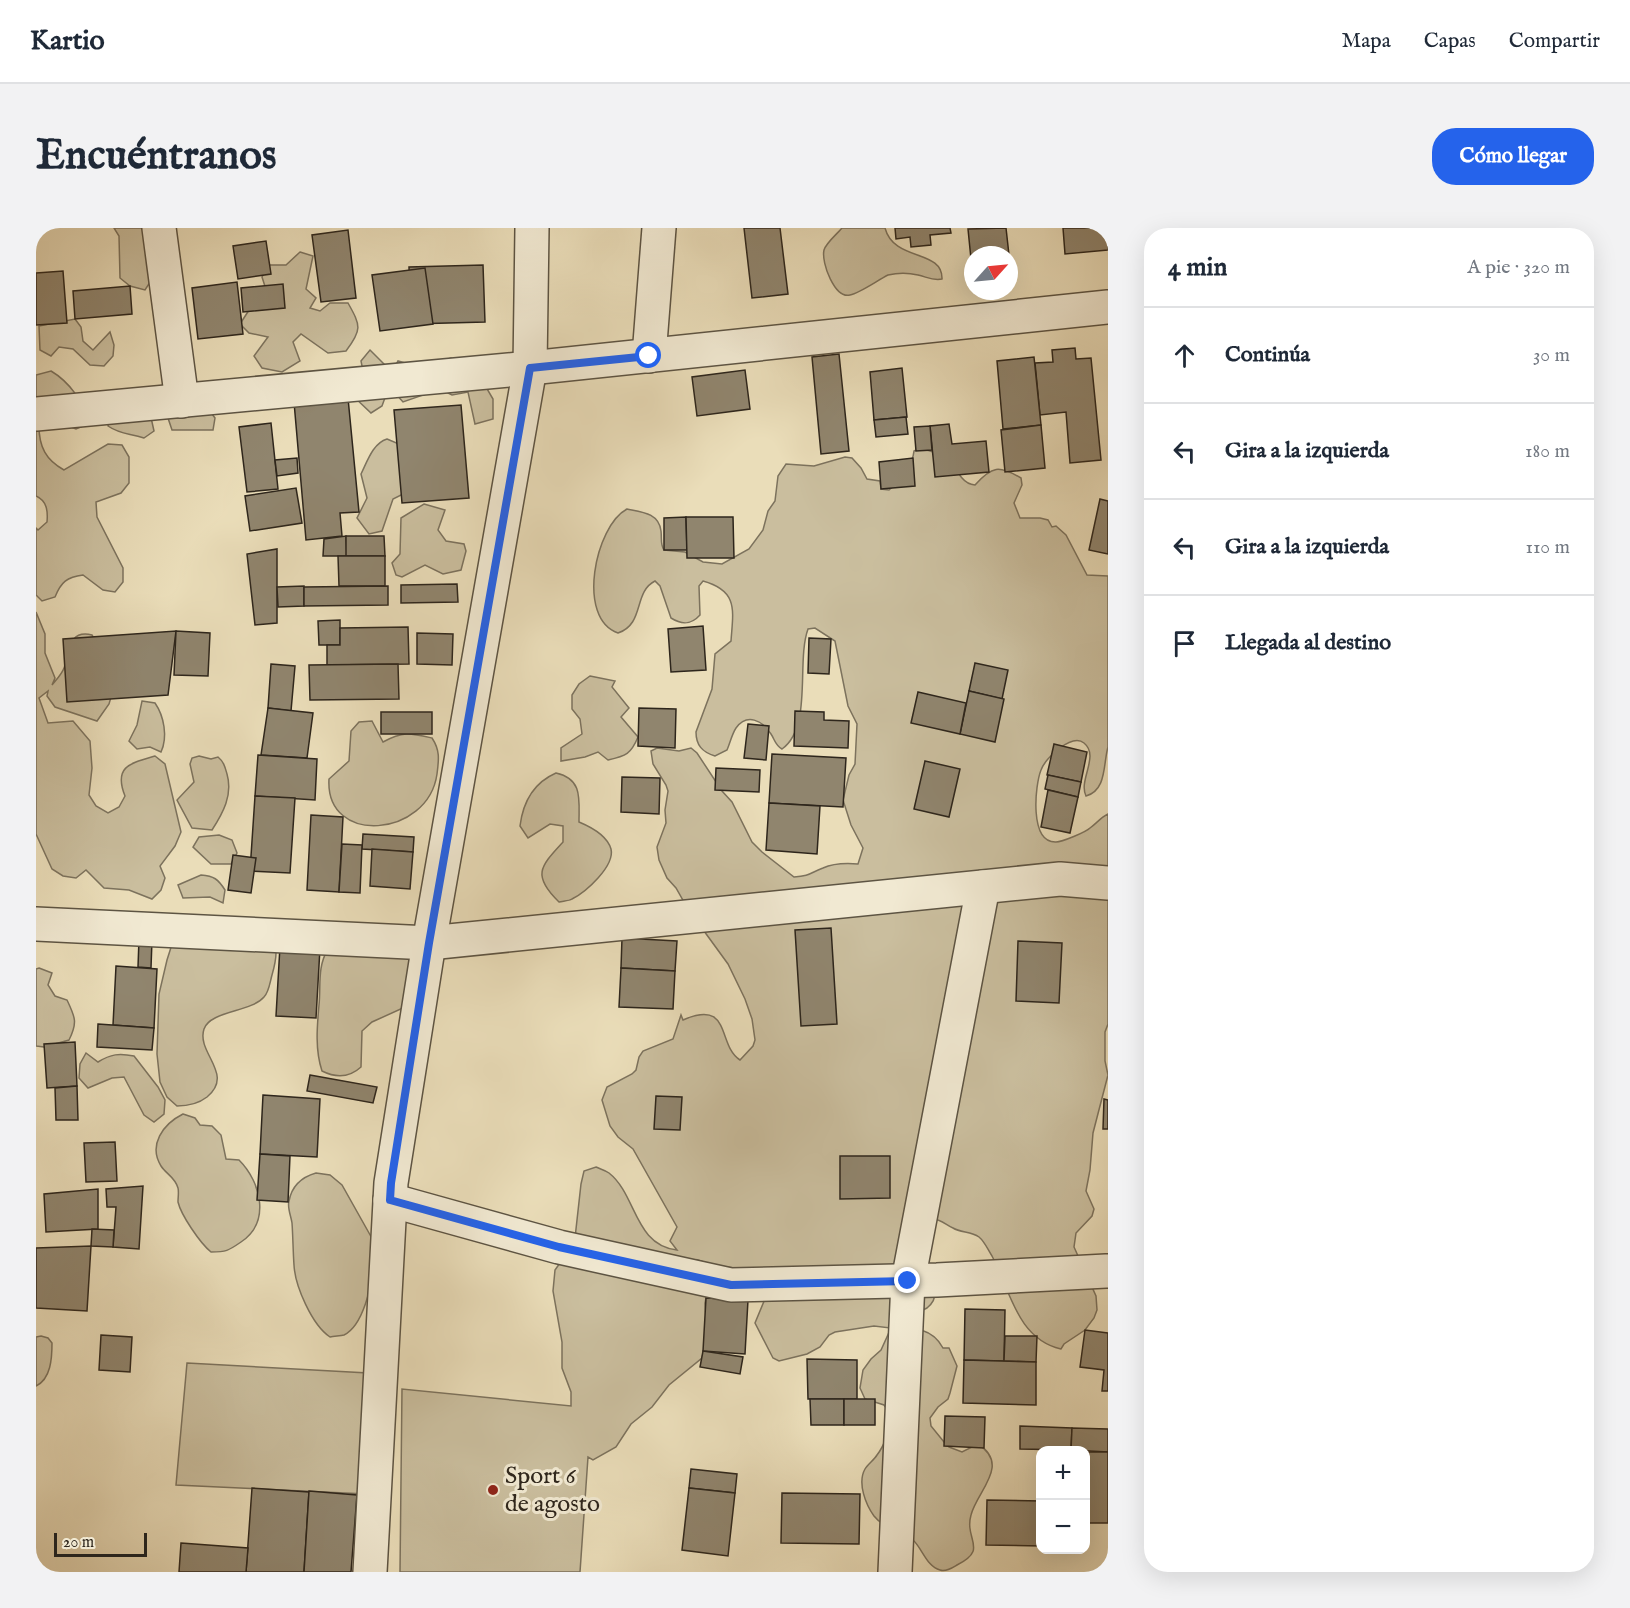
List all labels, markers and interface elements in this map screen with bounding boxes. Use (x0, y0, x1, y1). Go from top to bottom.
text: Kartio (30, 24, 105, 59)
text: Mapa (1342, 28, 1391, 55)
text: Capas (1424, 28, 1476, 55)
text: Compartir (1509, 28, 1600, 55)
button: Cómo llegar (1432, 128, 1594, 185)
text: Encuéntranos (36, 130, 277, 183)
north arrow (964, 246, 1018, 300)
text: 4 min (1168, 251, 1227, 284)
text: A pie · 320 m (1467, 255, 1570, 280)
icon: ahead (1168, 339, 1201, 372)
text: Continúa (1225, 341, 1310, 369)
route start (635, 342, 661, 368)
text: 30 m (1533, 343, 1570, 368)
icon: left (1168, 435, 1201, 468)
text: Gira a la izquierda (1225, 437, 1389, 465)
text: 180 m (1525, 439, 1570, 464)
icon: left (1168, 531, 1201, 564)
text: Gira a la izquierda (1225, 533, 1389, 561)
text: 110 m (1526, 535, 1570, 560)
icon: arrive (1168, 627, 1201, 660)
text: Llegada al destino (1225, 629, 1391, 657)
route end (894, 1267, 920, 1293)
map controls (1036, 1446, 1090, 1554)
button: + (1036, 1446, 1090, 1500)
place label: Sport 6 de agosto (505, 1461, 600, 1520)
marker: Sport 6 de agosto (486, 1483, 500, 1497)
button: − (1036, 1500, 1090, 1554)
scale bar (54, 1530, 147, 1558)
text: 20 m (63, 1533, 94, 1553)

